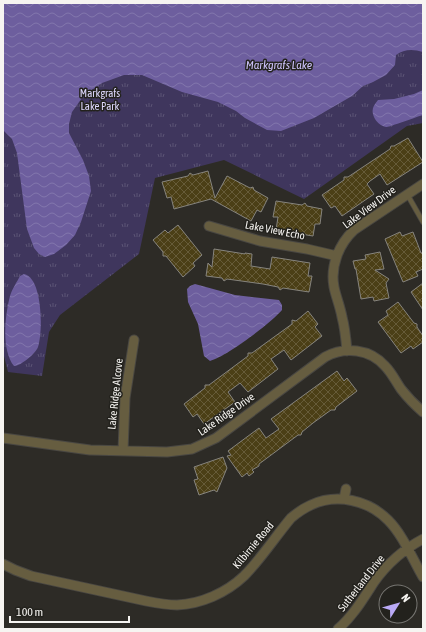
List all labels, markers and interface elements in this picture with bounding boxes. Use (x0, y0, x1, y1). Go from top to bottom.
water label: Markgrafs Lake (246, 58, 313, 72)
park label: Markgrafs Lake Park (80, 87, 120, 112)
street label: Lake View Drive (340, 183, 398, 231)
street label: Lake View Echo (244, 218, 306, 242)
street label: Lake Ridge Alcove (105, 358, 125, 430)
street label: Lake Ridge Drive (195, 390, 257, 438)
street label: Kilbirnie Road (230, 519, 276, 571)
street label: Sutherland Drive (335, 552, 387, 614)
north arrow (378, 584, 418, 624)
text: N (399, 592, 413, 604)
scale bar (10, 598, 129, 624)
text: 100 m (16, 605, 43, 619)

